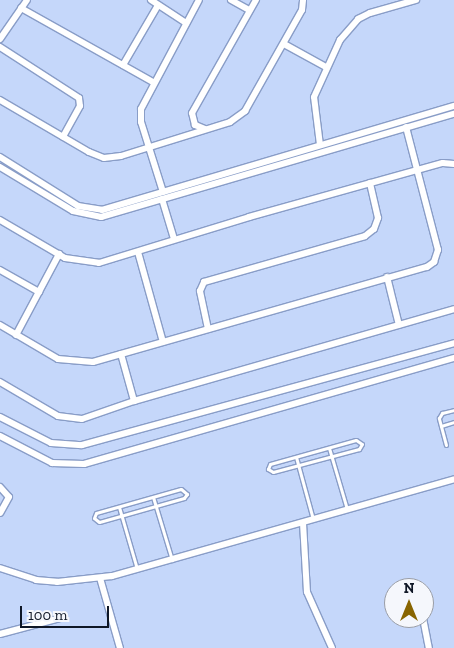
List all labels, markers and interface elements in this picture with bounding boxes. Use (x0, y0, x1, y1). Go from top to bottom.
north arrow (384, 578, 434, 628)
text: N (404, 580, 414, 597)
scale bar (22, 596, 111, 628)
text: 100 m (28, 606, 67, 624)

